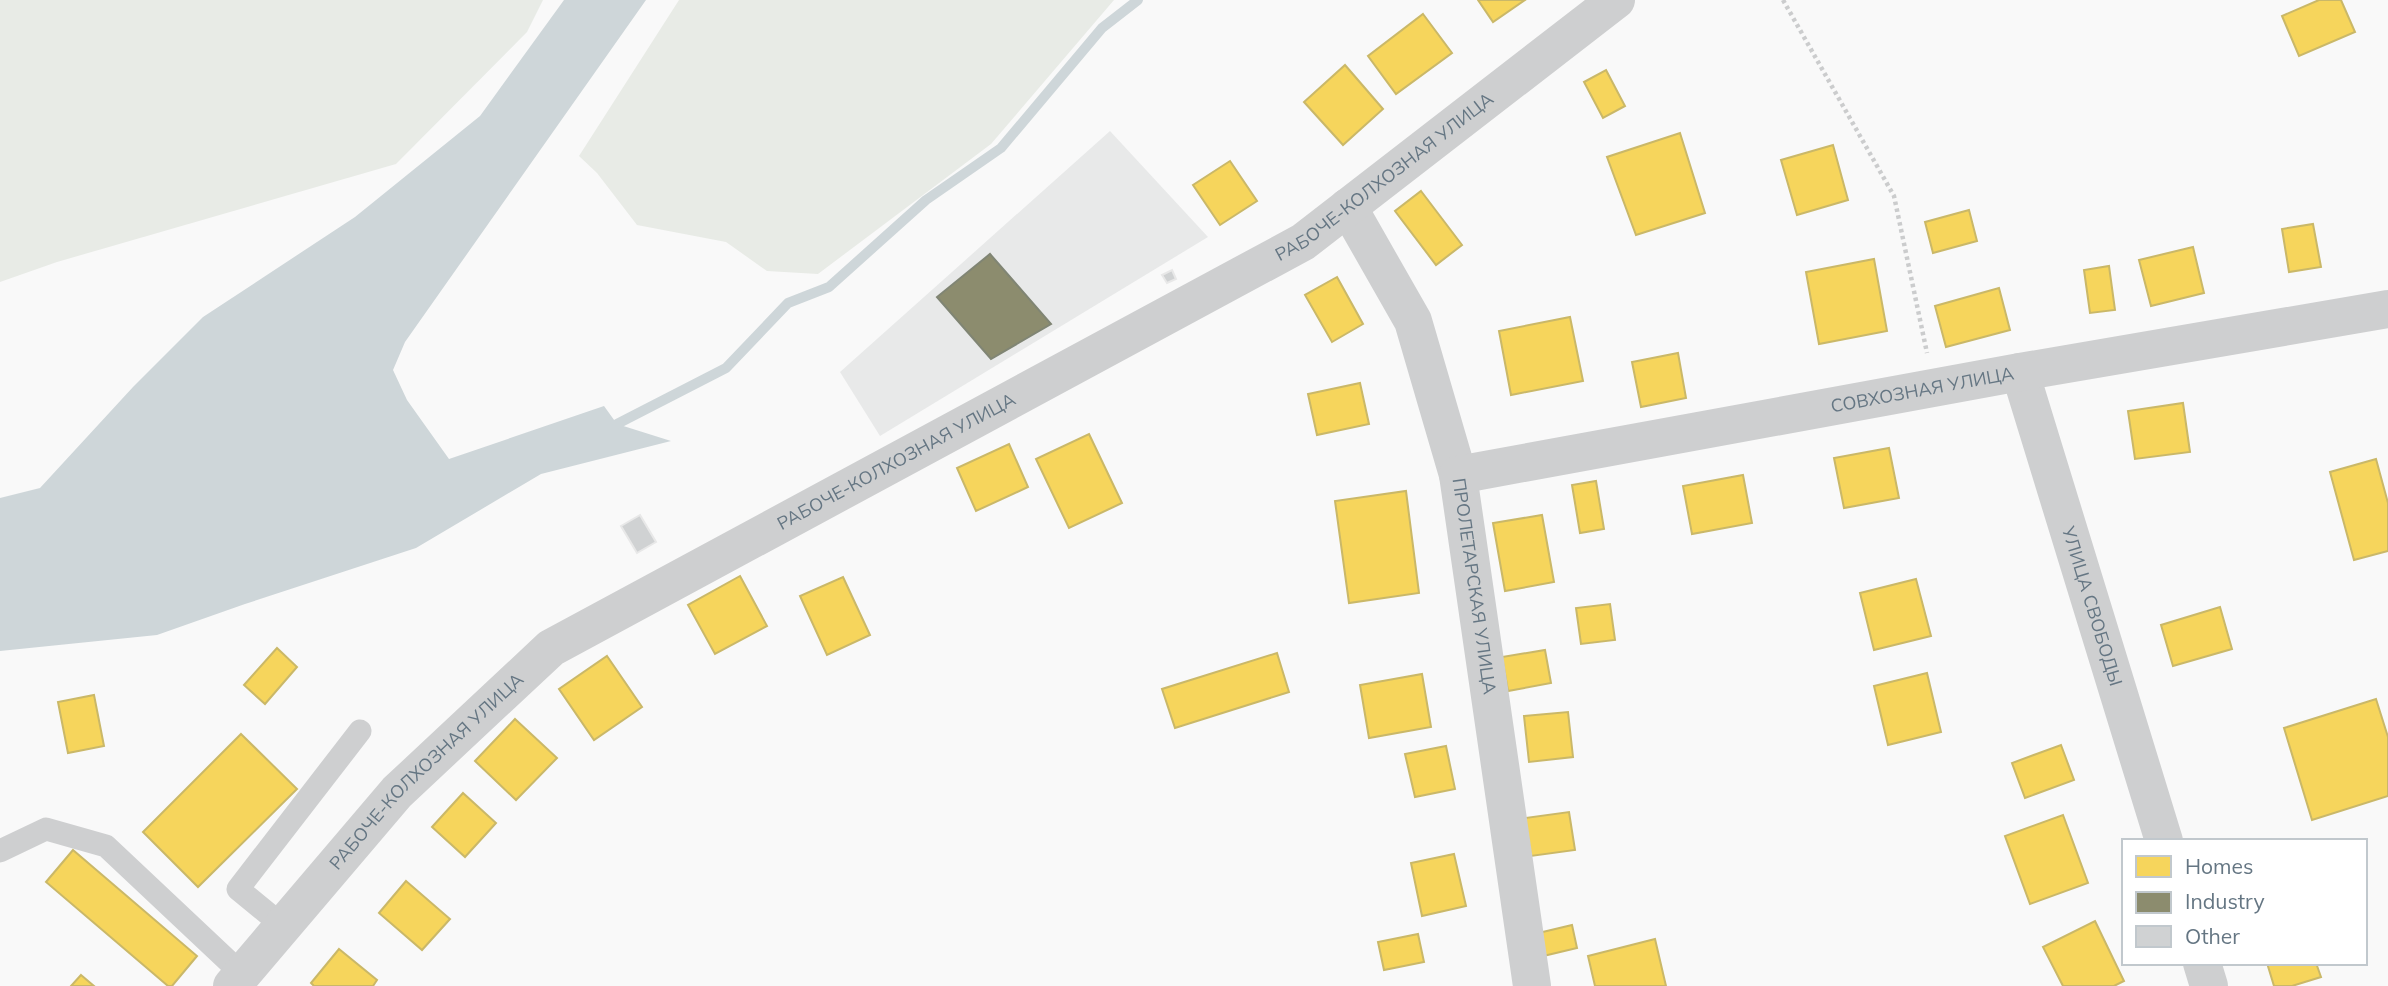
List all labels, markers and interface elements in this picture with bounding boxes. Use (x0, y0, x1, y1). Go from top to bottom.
street label: РАБОЧЕ-КОЛХОЗНАЯ УЛИЦА (1271, 87, 1498, 266)
street label: СОВХОЗНАЯ УЛИЦА (1829, 361, 2016, 417)
street label: РАБОЧЕ-КОЛХОЗНАЯ УЛИЦА (773, 387, 1019, 535)
street label: ПРОЛЕТАРСКАЯ УЛИЦА (1448, 476, 1502, 696)
street label: УЛИЦА СВОБОДЫ (2057, 522, 2128, 689)
street label: РАБОЧЕ-КОЛХОЗНАЯ УЛИЦА (324, 668, 528, 874)
legend (2122, 839, 2367, 965)
text: Homes (2185, 853, 2253, 879)
text: Industry (2185, 888, 2265, 914)
text: Other (2185, 923, 2240, 949)

